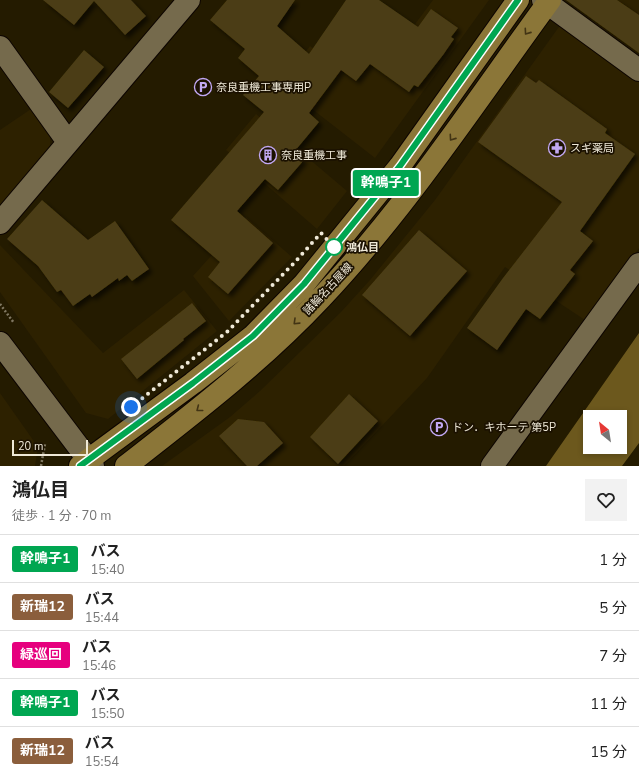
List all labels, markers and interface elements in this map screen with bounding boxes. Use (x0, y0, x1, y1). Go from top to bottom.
one-way arrow (525, 27, 532, 34)
parking icon: 奈良重機工事専用P (193, 77, 213, 97)
place label: 奈良重機工事専用P (216, 80, 311, 95)
one-way arrow (450, 133, 457, 140)
pharmacy icon: スギ薬局 (547, 138, 567, 158)
place label: スギ薬局 (570, 141, 614, 156)
building icon: 奈良重機工事 (258, 145, 278, 165)
place label: 奈良重機工事 (281, 148, 347, 163)
line badge: 幹鳴子1 (358, 170, 414, 196)
text: 幹鳴子1 (361, 173, 411, 192)
marker: 鴻仏目 (325, 238, 343, 256)
place label: 鴻仏目 (346, 240, 379, 255)
street label: 諸輪名古屋線 (300, 260, 356, 318)
one-way arrow (293, 318, 301, 325)
your location (121, 397, 141, 417)
one-way arrow (197, 404, 204, 411)
north arrow (583, 410, 627, 454)
map controls (583, 410, 627, 454)
parking icon: ドン．キホーテ 第5P (429, 417, 449, 437)
place label: ドン．キホーテ 第5P (452, 420, 556, 435)
scale bar (12, 438, 88, 457)
text: 20 m (18, 439, 43, 454)
text: 鴻仏目 (12, 477, 69, 503)
button: heart (585, 479, 627, 521)
text: 徒歩 · 1 分 · 70 m (12, 507, 112, 525)
text: バス (90, 541, 120, 561)
text: 幹鳴子1 (20, 549, 70, 568)
text: 1 分 (599, 550, 627, 570)
text: 15:40 (90, 561, 125, 579)
text: バス (85, 589, 115, 609)
text: 新瑞12 (20, 597, 65, 616)
text: 5 分 (599, 598, 627, 618)
text: 15:44 (85, 609, 119, 627)
text: バス (82, 637, 112, 657)
text: 緑巡回 (20, 645, 62, 664)
text: 7 分 (599, 646, 627, 666)
text: 15:46 (82, 657, 116, 675)
text: バス (90, 685, 120, 705)
text: 幹鳴子1 (20, 693, 70, 712)
text: 11 分 (590, 694, 627, 714)
text: 15:50 (90, 705, 125, 723)
text: バス (85, 733, 115, 753)
text: 新瑞12 (20, 741, 65, 760)
text: 15 分 (590, 742, 627, 762)
text: 15:54 (85, 753, 119, 771)

